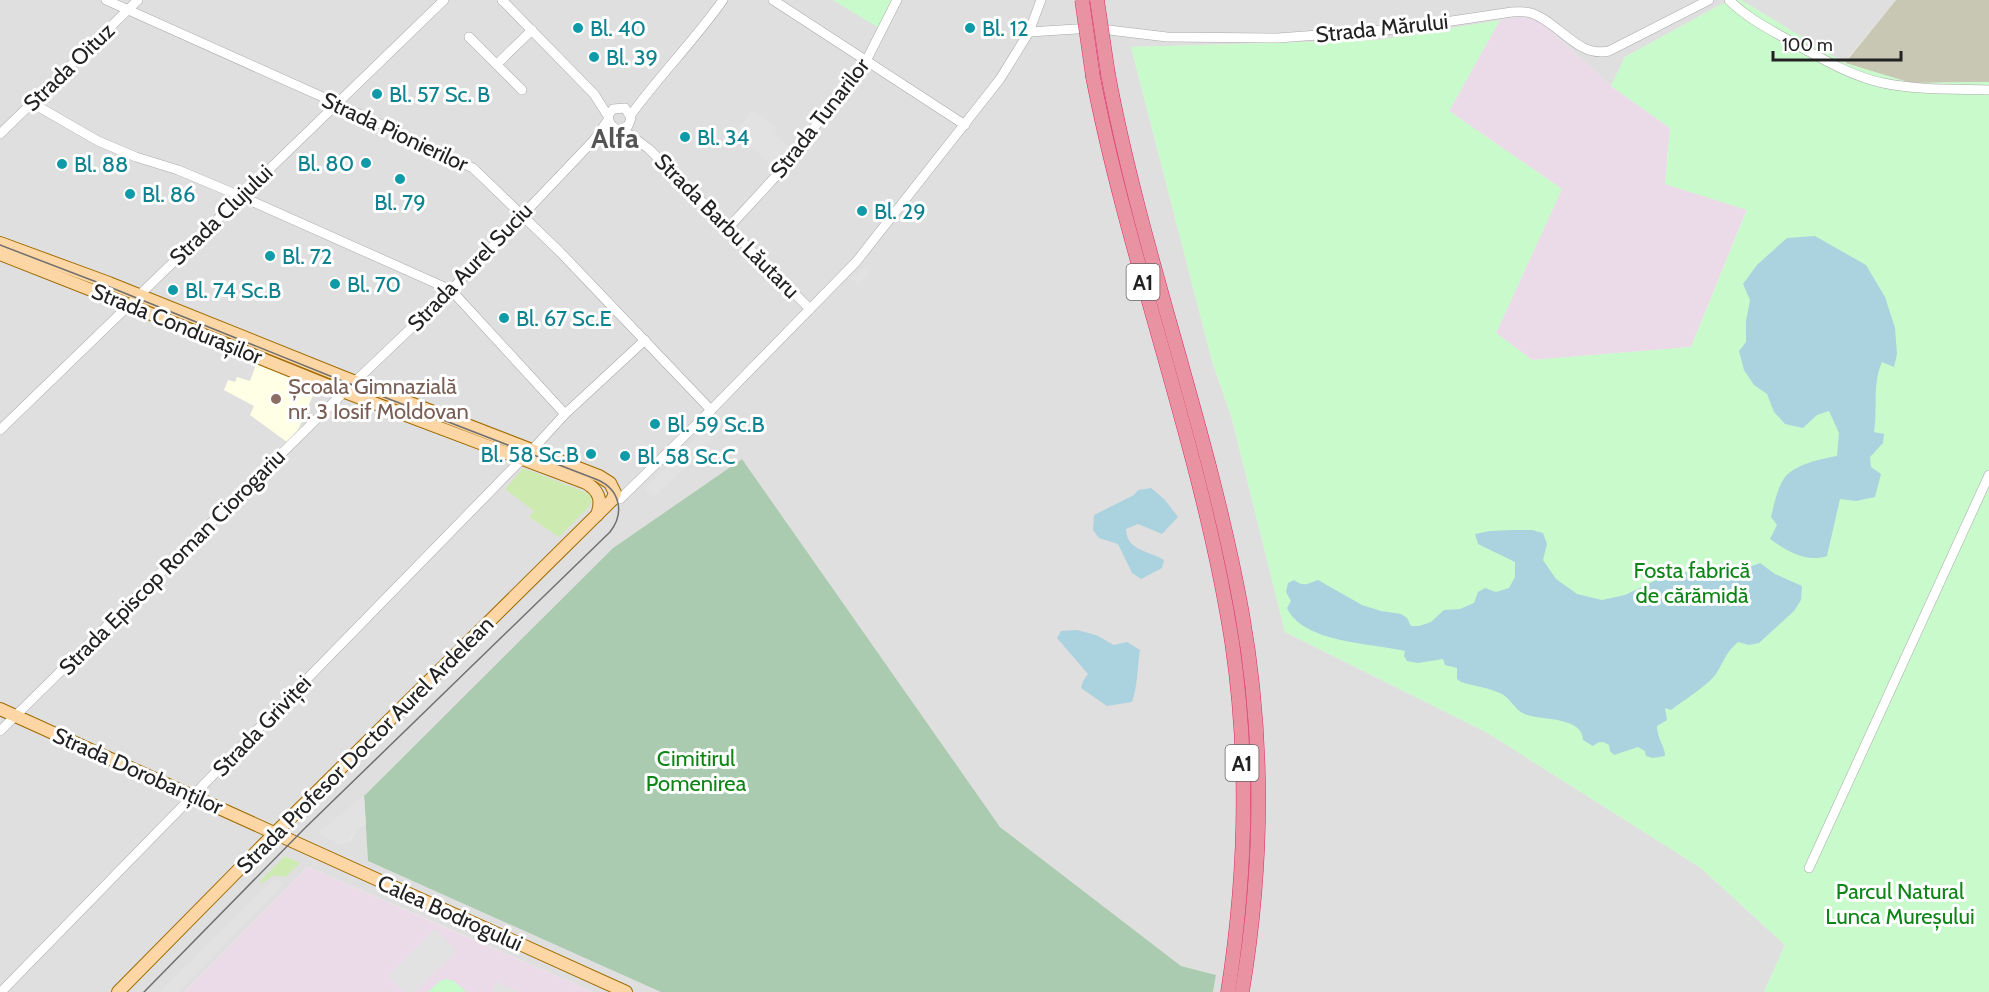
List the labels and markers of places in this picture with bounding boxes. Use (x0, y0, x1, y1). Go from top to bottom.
place label: Bl. 40 (590, 15, 646, 42)
place label: Bl. 12 (982, 15, 1028, 42)
marker: Bl. 40 (571, 21, 585, 35)
marker: Bl. 12 (963, 21, 977, 35)
place label: Bl. 39 (606, 44, 658, 71)
marker: Bl. 39 (587, 50, 601, 64)
place label: Bl. 57 Sc. B (389, 81, 490, 108)
marker: Bl. 57 Sc. B (370, 87, 384, 101)
place label: Bl. 34 (697, 124, 750, 151)
marker: Bl. 34 (678, 130, 692, 144)
place label: Bl. 80 (298, 150, 354, 177)
place label: Bl. 88 (74, 151, 128, 178)
marker: Bl. 80 (359, 156, 373, 170)
marker: Bl. 88 (55, 157, 69, 171)
marker: Bl. 79 (393, 172, 407, 186)
place label: Bl. 86 (142, 181, 196, 208)
marker: Bl. 86 (123, 187, 137, 201)
place label: Bl. 79 (374, 189, 426, 216)
place label: Bl. 29 (874, 198, 926, 225)
marker: Bl. 29 (855, 204, 869, 218)
place label: Bl. 72 (282, 243, 332, 270)
marker: Bl. 72 (263, 249, 277, 263)
place label: Bl. 70 (347, 271, 401, 298)
place label: Bl. 74 Sc.B (185, 277, 281, 304)
marker: Bl. 70 (328, 277, 342, 291)
marker: Bl. 74 Sc.B (166, 283, 180, 297)
place label: Bl. 67 Sc.E (516, 305, 612, 332)
marker: Bl. 67 Sc.E (497, 311, 511, 325)
place label: Școala Gimnazială nr. 3 Iosif Moldovan (288, 373, 469, 425)
marker: Școala Gimnazială nr. 3 Iosif Moldovan (269, 392, 283, 406)
place label: Bl. 59 Sc.B (667, 411, 765, 438)
marker: Bl. 59 Sc.B (648, 417, 662, 431)
place label: Bl. 58 Sc.B (481, 441, 579, 468)
place label: Bl. 58 Sc.C (637, 443, 736, 470)
marker: Bl. 58 Sc.B (584, 447, 598, 461)
marker: Bl. 58 Sc.C (618, 449, 632, 463)

